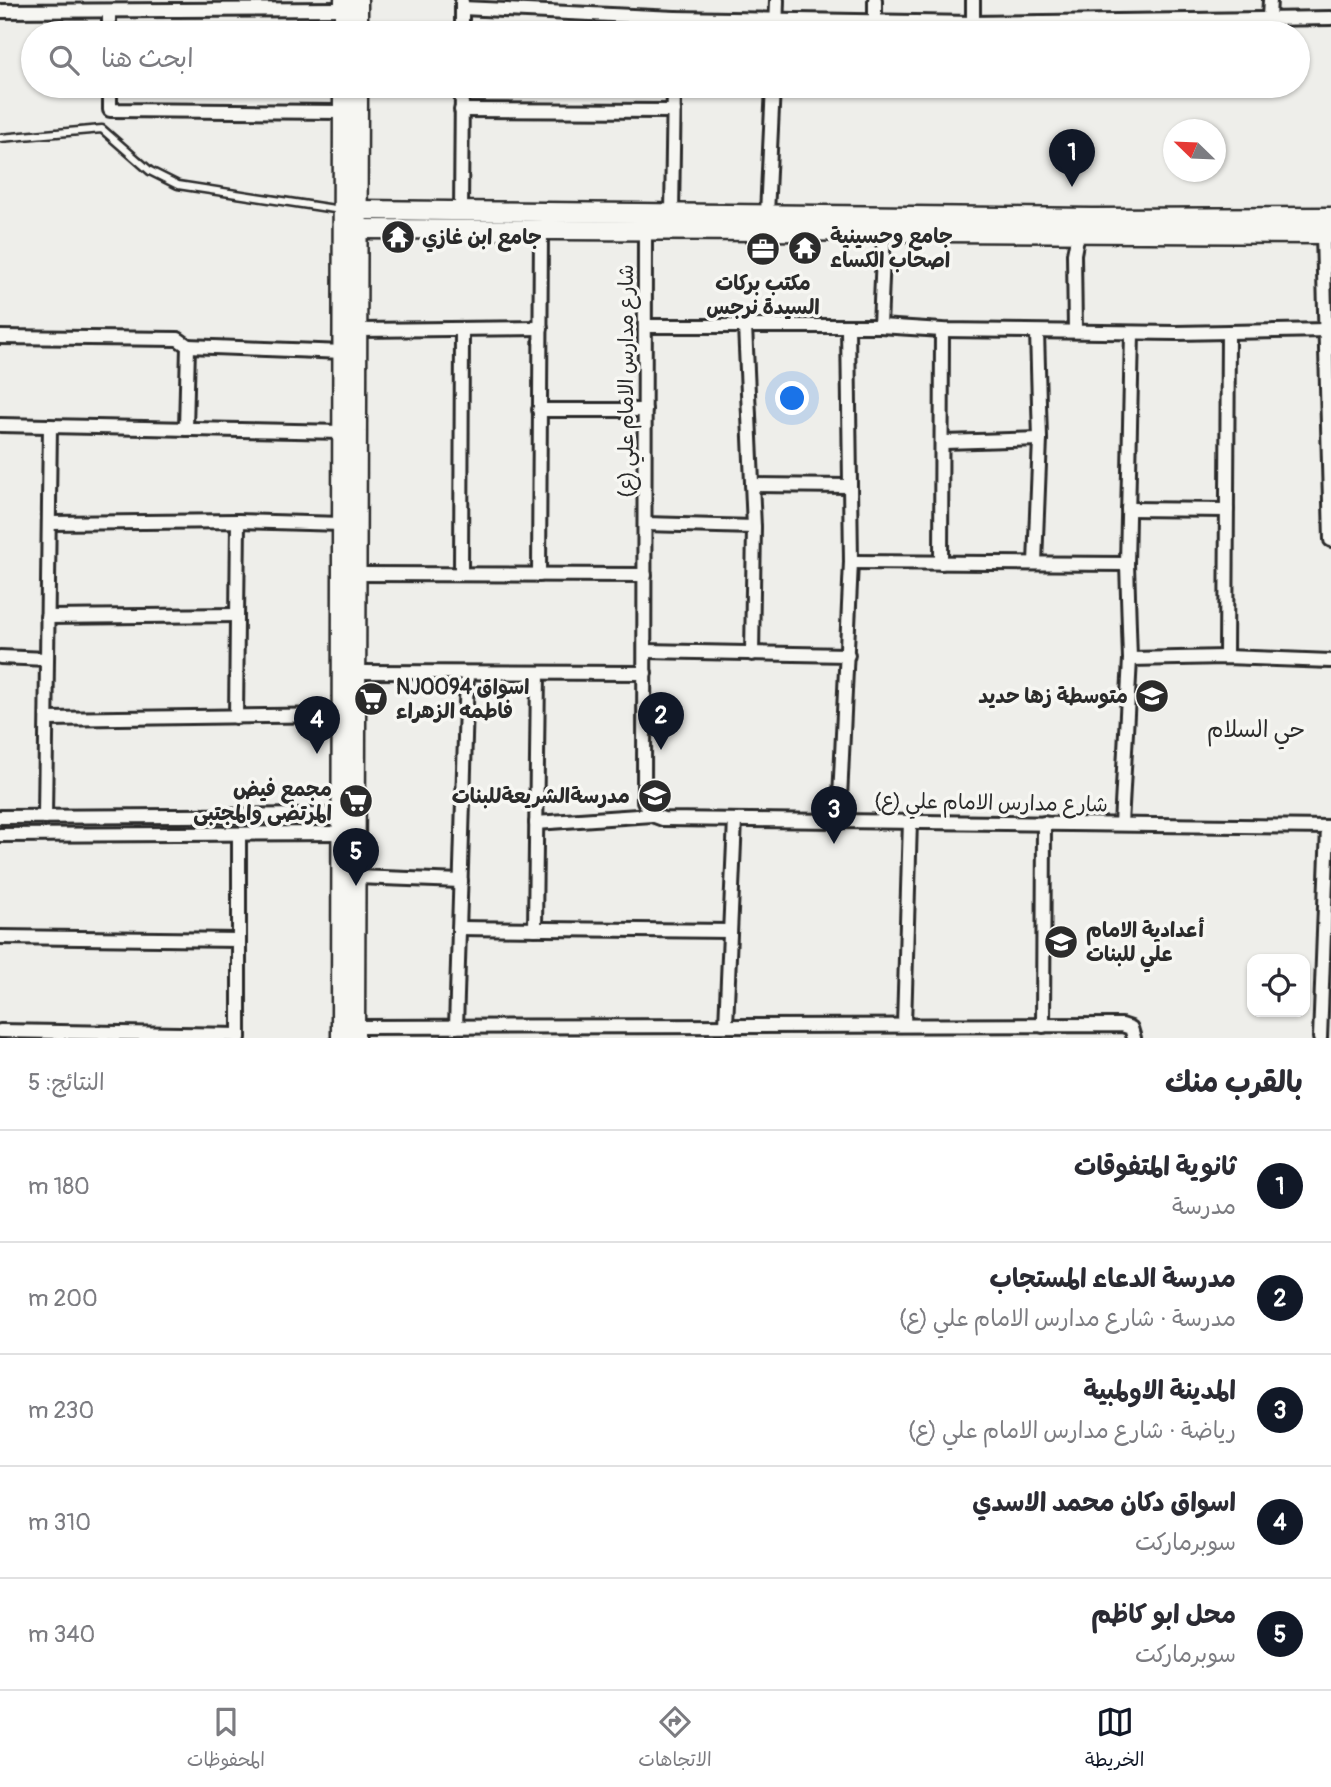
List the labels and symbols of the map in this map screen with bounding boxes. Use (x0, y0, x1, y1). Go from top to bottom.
north arrow (1163, 119, 1226, 182)
pin: 1 (1049, 129, 1095, 187)
temple icon: جامع ابن غازي (379, 218, 417, 256)
place label: جامع وحسينية اصحاب الكساء (830, 223, 953, 274)
place label: جامع ابن غازي (422, 224, 542, 253)
temple icon: جامع وحسينية اصحاب الكساء (786, 229, 824, 267)
office icon: مكتب بركات السيدة نرجس (744, 230, 782, 268)
street label: شارع مدارس الامام علي (ع) (613, 264, 645, 498)
place label: مكتب بركات السيدة نرجس (706, 270, 820, 321)
your location (775, 381, 809, 415)
place label: NJ0094 اسواق فاطمه الزهراء (396, 674, 529, 725)
school or university icon: متوسطة زها حديد (1133, 677, 1171, 715)
supermarket icon: NJ0094 اسواق فاطمه الزهراء (352, 680, 390, 718)
place label: متوسطة زها حديد (978, 683, 1128, 710)
pin: 2 (638, 692, 684, 750)
pin: 4 (294, 696, 340, 754)
district label: حي السلام (1207, 715, 1305, 750)
place label: مجمع فيض المرتضى والمجتبى (193, 776, 332, 827)
school or university icon: مدرسةالشريعةللبنات (636, 777, 674, 815)
supermarket icon: مجمع فيض المرتضى والمجتبى (337, 782, 375, 820)
place label: مدرسةالشريعةللبنات (452, 783, 630, 810)
pin: 3 (811, 786, 857, 844)
street label: شارع مدارس الامام علي (ع) (874, 787, 1108, 824)
pin: 5 (333, 828, 379, 886)
place label: أعدادية الامام علي للبنات (1086, 917, 1204, 973)
school or university icon: أعدادية الامام علي للبنات (1042, 923, 1080, 961)

